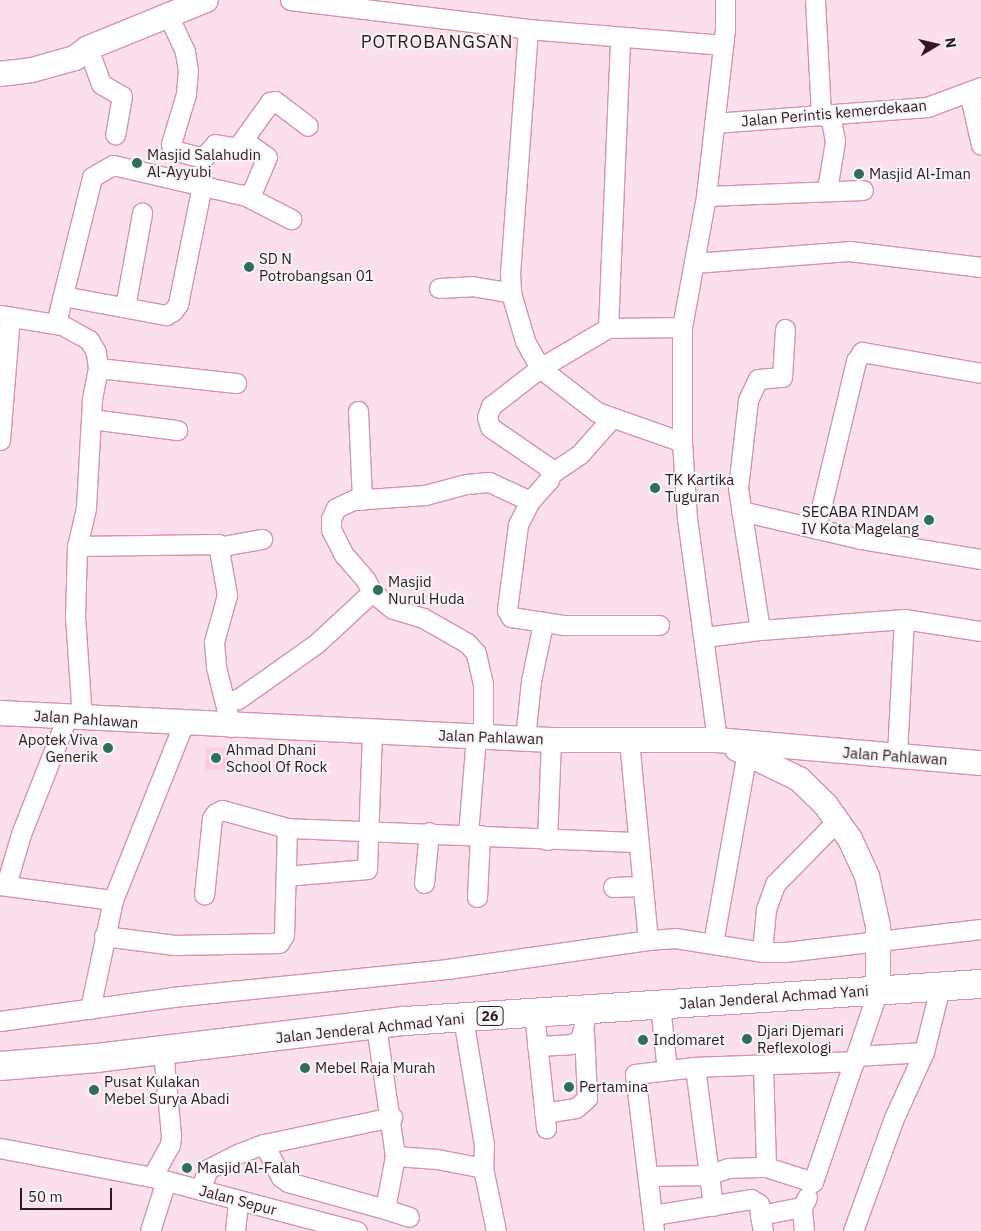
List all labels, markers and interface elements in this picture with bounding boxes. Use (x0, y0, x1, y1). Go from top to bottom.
north arrow (911, 20, 961, 70)
district label: POTROBANGSAN (359, 31, 515, 53)
text: N (941, 36, 960, 49)
street label: Jalan Perintis kemerdekaan (740, 96, 928, 130)
place label: Masjid Salahudin Al-Ayyubi (147, 145, 261, 180)
marker: Masjid Salahudin Al-Ayyubi (131, 157, 143, 169)
place label: Masjid Al-Iman (869, 165, 971, 183)
marker: Masjid Al-Iman (853, 168, 865, 180)
place label: SD N Potrobangsan 01 (259, 249, 374, 284)
marker: SD N Potrobangsan 01 (243, 261, 255, 273)
place label: TK Kartika Tuguran (665, 470, 734, 505)
marker: TK Kartika Tuguran (649, 482, 661, 494)
place label: SECABA RINDAM IV Kota Magelang (801, 502, 919, 537)
marker: SECABA RINDAM IV Kota Magelang (923, 514, 935, 526)
place label: Masjid Nurul Huda (388, 572, 465, 607)
marker: Masjid Nurul Huda (372, 584, 384, 596)
street label: Jalan Pahlawan (33, 706, 139, 732)
street label: Jalan Pahlawan (438, 726, 544, 748)
place label: Apotek Viva Generik (18, 730, 98, 765)
place label: Ahmad Dhani School Of Rock (226, 740, 327, 775)
marker: Apotek Viva Generik (102, 742, 114, 754)
street label: Jalan Pahlawan (842, 743, 948, 769)
marker: Ahmad Dhani School Of Rock (210, 752, 222, 764)
street label: Jalan Jenderal Achmad Yani (679, 981, 869, 1013)
road number: 26 (476, 1004, 504, 1028)
street label: Jalan Jenderal Achmad Yani (275, 1009, 465, 1047)
place label: Djari Djemari Reflexologi (757, 1021, 844, 1056)
place label: Indomaret (653, 1031, 725, 1049)
marker: Djari Djemari Reflexologi (741, 1033, 753, 1045)
marker: Indomaret (637, 1034, 649, 1046)
place label: Mebel Raja Murah (315, 1059, 435, 1077)
marker: Mebel Raja Murah (299, 1062, 311, 1074)
place label: Pusat Kulakan Mebel Surya Abadi (104, 1072, 229, 1107)
place label: Pertamina (579, 1078, 648, 1096)
marker: Pertamina (563, 1081, 575, 1093)
marker: Pusat Kulakan Mebel Surya Abadi (88, 1084, 100, 1096)
place label: Masjid Al-Falah (197, 1159, 300, 1177)
marker: Masjid Al-Falah (181, 1162, 193, 1174)
scale bar (22, 1178, 115, 1210)
street label: Jalan Sepur (197, 1181, 279, 1219)
text: 50 m (28, 1187, 63, 1206)

